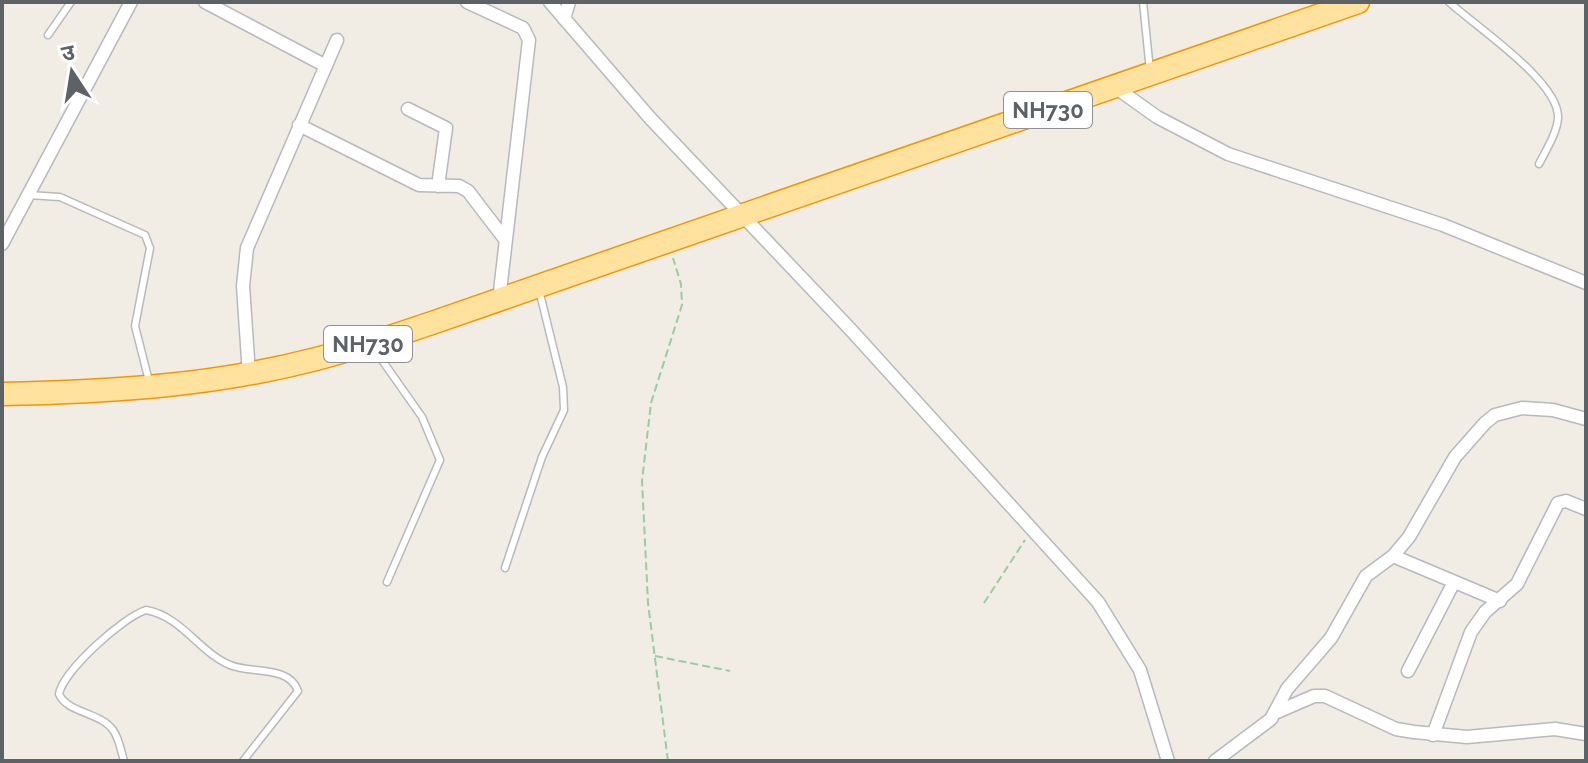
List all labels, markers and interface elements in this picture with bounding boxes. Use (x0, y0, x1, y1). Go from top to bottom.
north arrow (32, 32, 112, 112)
text: उ (59, 38, 78, 66)
road number: NH730 (1004, 92, 1092, 128)
road number: NH730 (324, 326, 412, 362)

